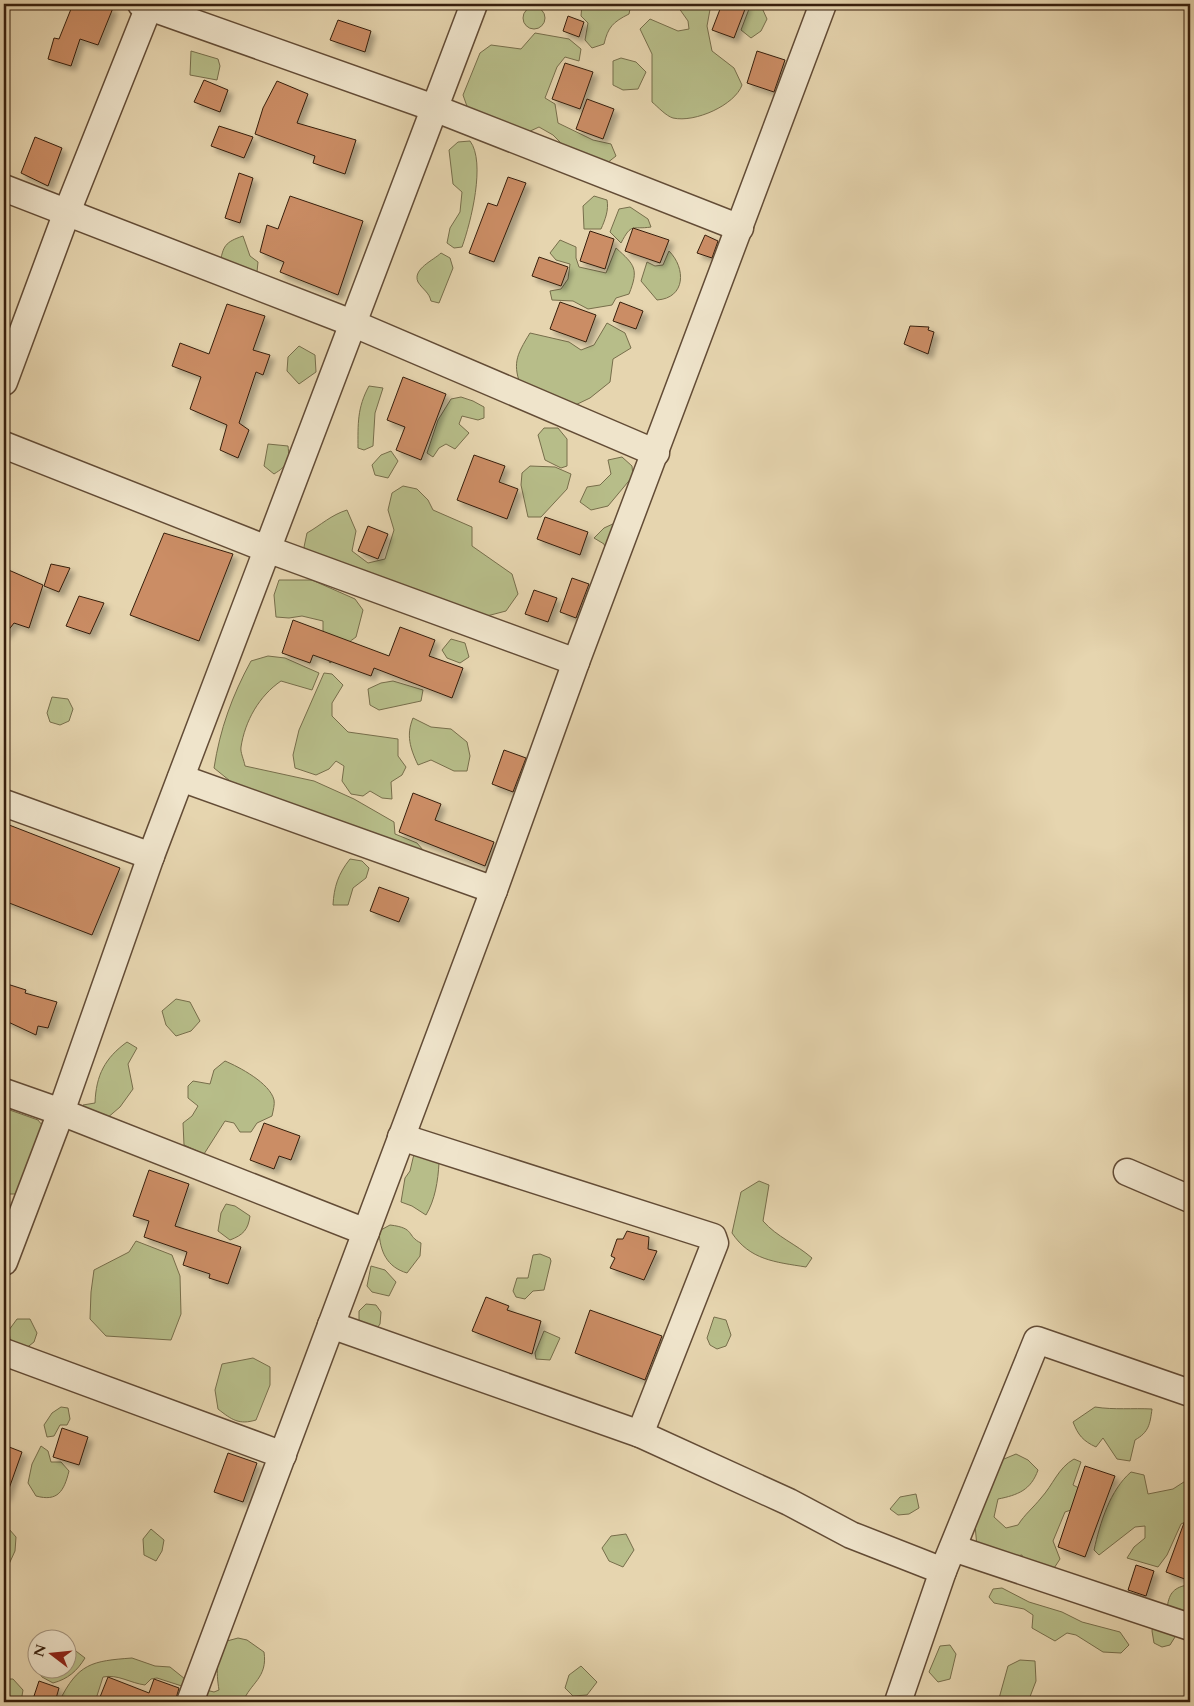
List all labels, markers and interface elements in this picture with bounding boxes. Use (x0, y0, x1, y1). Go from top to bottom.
north arrow (28, 1628, 78, 1678)
text: N (29, 1642, 51, 1659)

